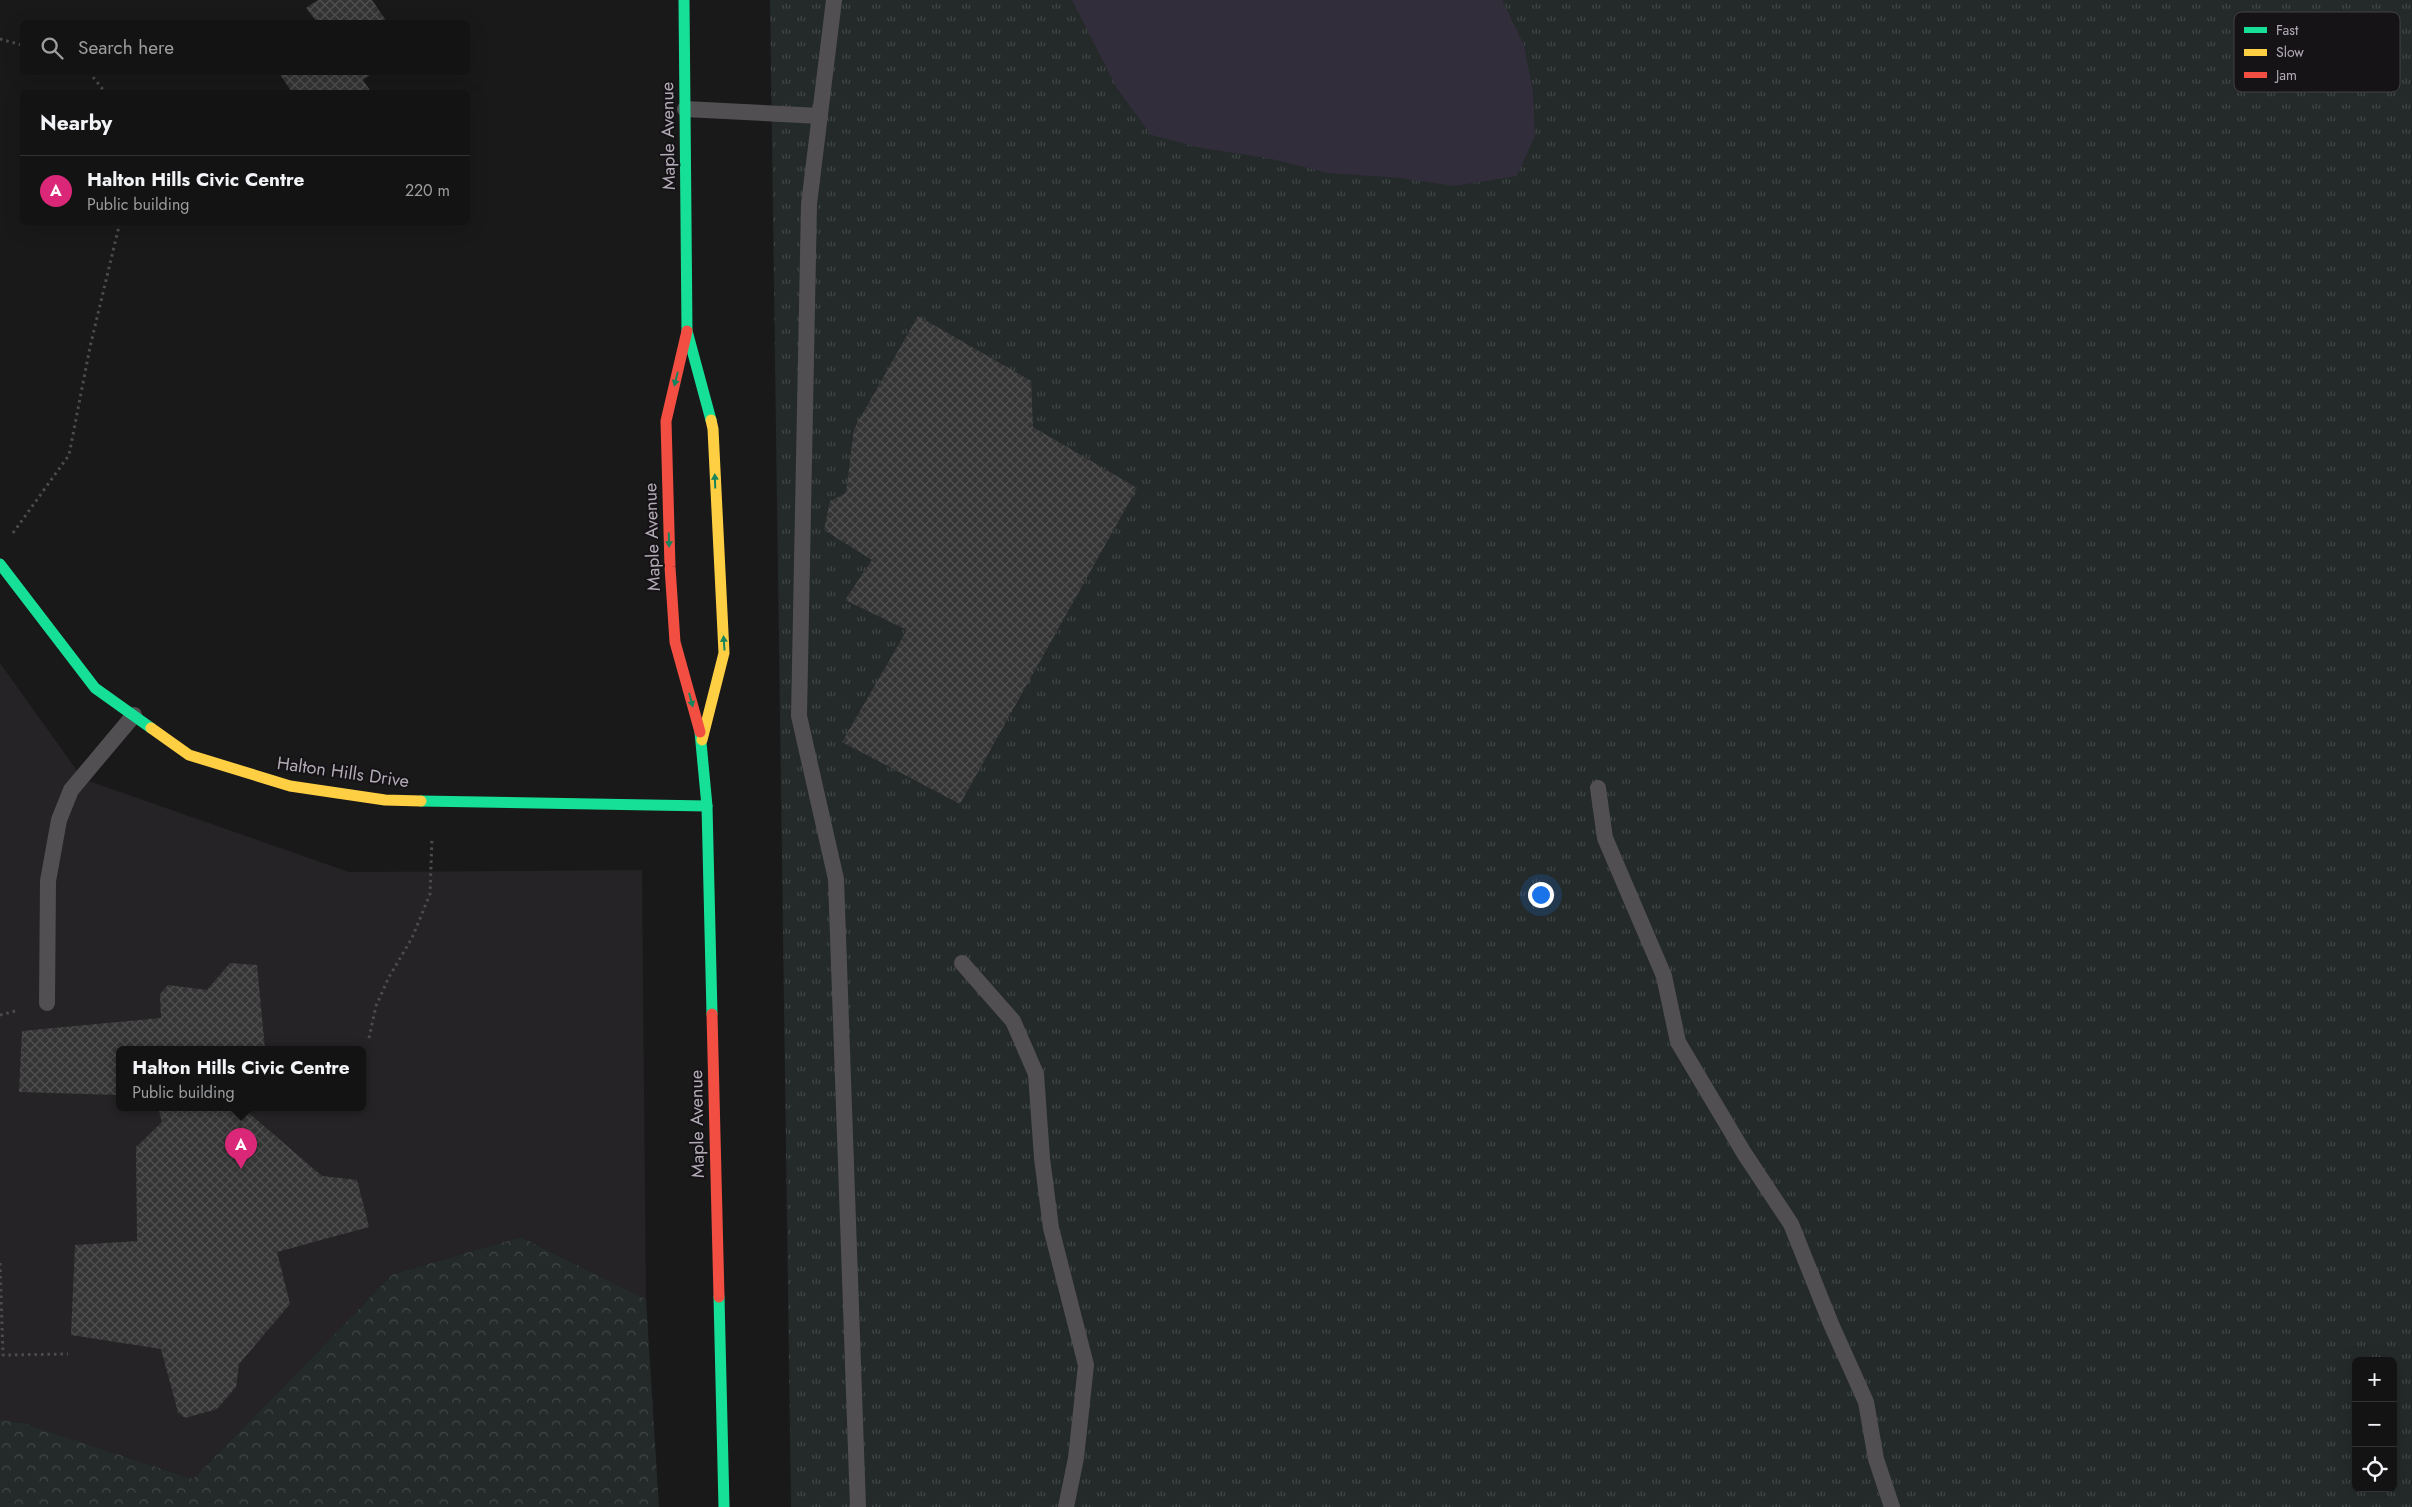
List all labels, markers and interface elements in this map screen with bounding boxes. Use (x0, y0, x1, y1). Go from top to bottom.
legend (2234, 12, 2400, 92)
search box (20, 20, 470, 75)
text: Fast (2276, 20, 2299, 40)
icon: search (38, 34, 66, 62)
text: Search here (78, 34, 174, 61)
text: Slow (2276, 42, 2304, 62)
text: Jam (2274, 65, 2297, 85)
street label: Maple Avenue (654, 82, 682, 190)
text: Nearby (40, 108, 112, 138)
text: Halton Hills Civic Centre (87, 166, 304, 193)
text: A (50, 179, 62, 202)
text: 220 m (405, 179, 450, 202)
text: Public building (87, 193, 189, 216)
one-way arrow (672, 371, 680, 386)
one-way arrow (710, 472, 718, 488)
street label: Maple Avenue (637, 482, 667, 592)
one-way arrow (665, 532, 673, 548)
one-way arrow (719, 635, 727, 651)
one-way arrow (687, 693, 695, 708)
street label: Halton Hills Drive (275, 750, 411, 794)
your location (1528, 882, 1554, 908)
popup (116, 1046, 366, 1111)
text: Halton Hills Civic Centre (132, 1054, 350, 1081)
street label: Maple Avenue (683, 1070, 711, 1178)
text: Public building (132, 1081, 235, 1104)
pin: A (225, 1128, 257, 1169)
map controls (2352, 1357, 2397, 1492)
button: + (2352, 1357, 2397, 1402)
button: − (2352, 1402, 2397, 1447)
button: locate (2352, 1447, 2397, 1492)

